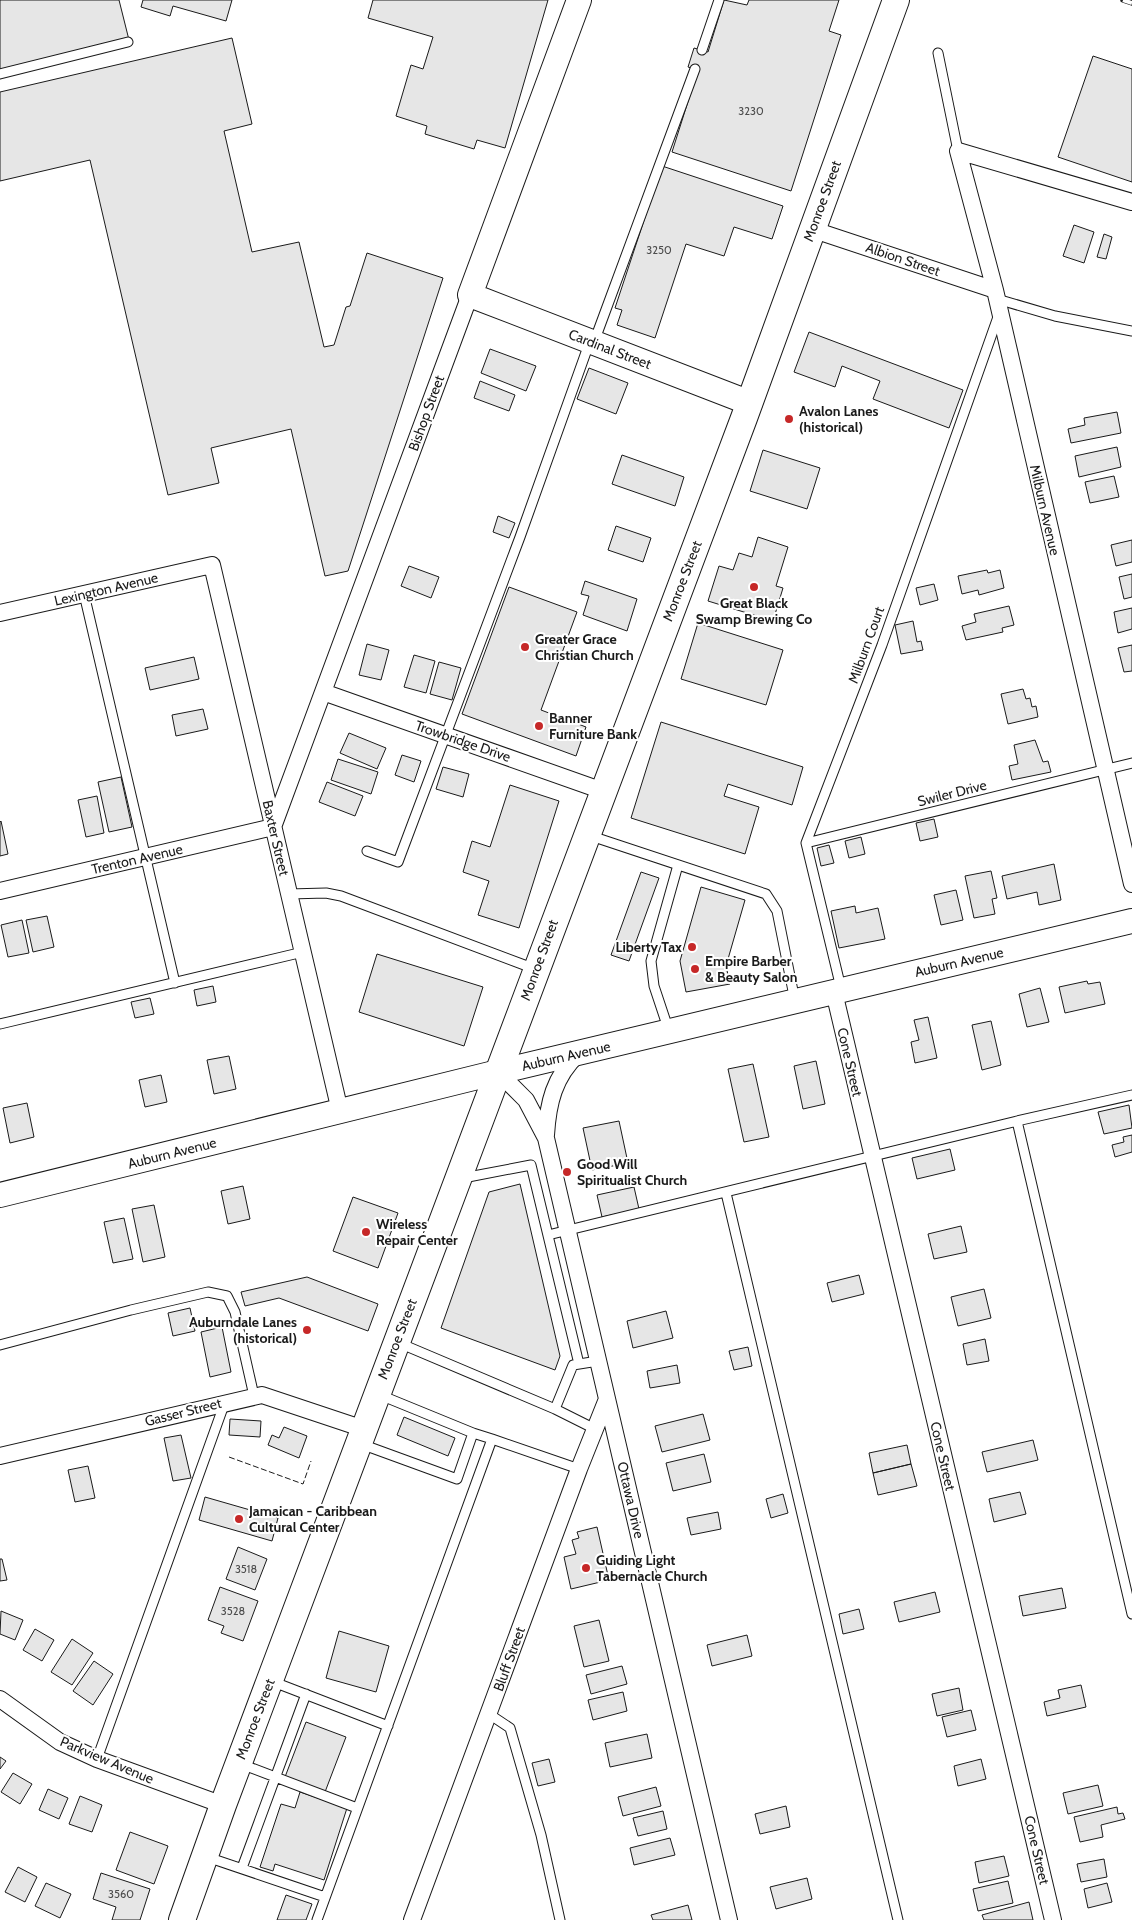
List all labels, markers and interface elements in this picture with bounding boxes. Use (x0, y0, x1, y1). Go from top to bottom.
house number: 3230 (738, 104, 764, 118)
street label: Monroe Street (799, 158, 845, 244)
street label: Albion Street (864, 238, 943, 280)
house number: 3250 (646, 243, 672, 257)
street label: Cardinal Street (566, 325, 654, 373)
street label: Bishop Street (404, 372, 448, 453)
place label: Avalon Lanes (historical) (799, 402, 878, 436)
marker: Avalon Lanes (historical) (783, 413, 795, 425)
street label: Milburn Avenue (1026, 463, 1064, 557)
street label: Monroe Street (658, 538, 706, 624)
street label: Lexington Avenue (52, 568, 160, 610)
marker: Great Black Swamp Brewing Co (748, 581, 760, 593)
place label: Great Black Swamp Brewing Co (696, 594, 812, 628)
street label: Milburn Court (844, 604, 888, 686)
place label: Greater Grace Christian Church (535, 630, 634, 664)
marker: Greater Grace Christian Church (519, 641, 531, 653)
place label: Banner Furniture Bank (549, 709, 637, 743)
street label: Trowbridge Drive (413, 716, 513, 766)
marker: Banner Furniture Bank (533, 720, 545, 732)
street label: Swiler Drive (916, 776, 988, 810)
street label: Baxter Street (259, 798, 294, 878)
street label: Trenton Avenue (90, 840, 184, 878)
street label: Monroe Street (516, 917, 562, 1003)
place label: Liberty Tax (615, 938, 682, 956)
marker: Liberty Tax (686, 941, 698, 953)
street label: Auburn Avenue (913, 943, 1005, 981)
place label: Empire Barber & Beauty Salon (705, 952, 797, 986)
marker: Empire Barber & Beauty Salon (689, 963, 701, 975)
street label: Cone Street (833, 1026, 867, 1099)
street label: Auburn Avenue (520, 1037, 612, 1075)
street label: Auburn Avenue (126, 1133, 218, 1173)
place label: Good Will Spiritualist Church (577, 1155, 687, 1189)
marker: Good Will Spiritualist Church (561, 1166, 573, 1178)
place label: Wireless Repair Center (376, 1215, 458, 1249)
marker: Wireless Repair Center (360, 1226, 372, 1238)
street label: Monroe Street (373, 1296, 421, 1382)
place label: Auburndale Lanes (historical) (189, 1313, 297, 1347)
marker: Auburndale Lanes (historical) (301, 1324, 313, 1336)
street label: Gasser Street (143, 1394, 224, 1430)
street label: Cone Street (926, 1420, 960, 1493)
street label: Ottawa Drive (613, 1460, 649, 1540)
place label: Jamaican - Caribbean Cultural Center (248, 1502, 377, 1536)
marker: Jamaican - Caribbean Cultural Center (233, 1513, 245, 1525)
place label: Guiding Light Tabernacle Church (596, 1551, 707, 1585)
house number: 3518 (235, 1562, 257, 1576)
marker: Guiding Light Tabernacle Church (580, 1562, 592, 1574)
house number: 3528 (221, 1604, 245, 1618)
street label: Bluff Street (489, 1624, 529, 1694)
street label: Monroe Street (231, 1676, 279, 1762)
street label: Parkview Avenue (57, 1732, 157, 1788)
street label: Cone Street (1020, 1814, 1054, 1887)
house number: 3560 (108, 1887, 134, 1901)

